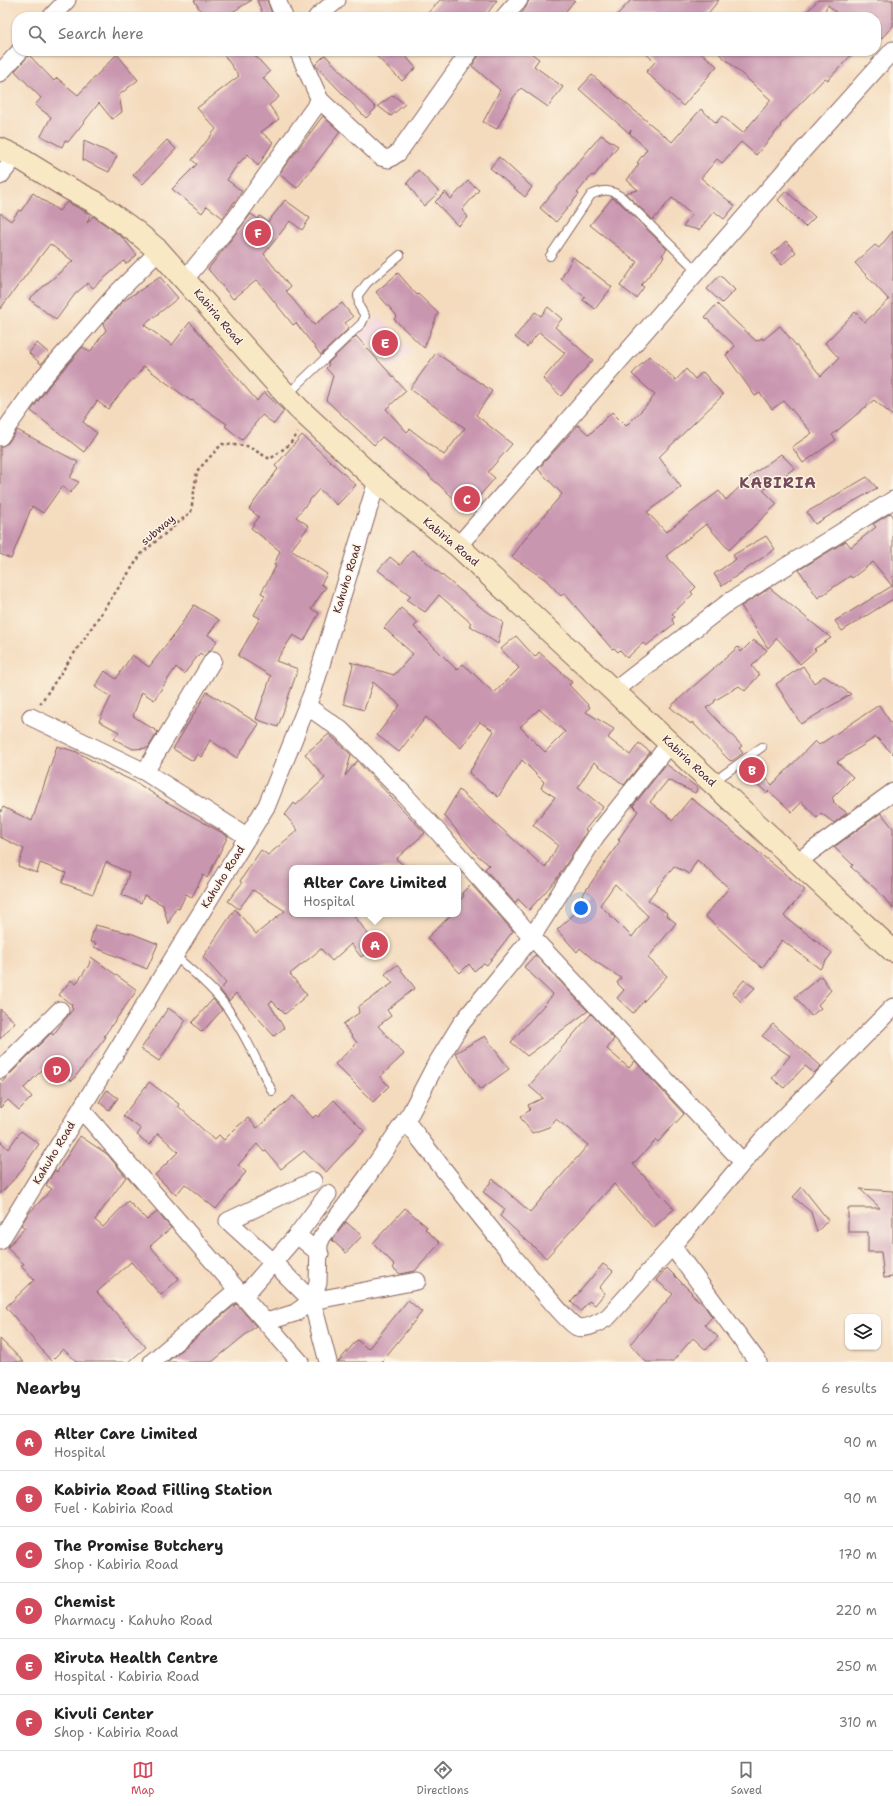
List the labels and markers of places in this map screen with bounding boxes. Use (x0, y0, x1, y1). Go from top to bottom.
pin: F (245, 218, 271, 248)
pin: E (372, 328, 398, 358)
pin: C (454, 484, 480, 514)
pin: B (739, 755, 765, 785)
pin: A (362, 930, 388, 960)
pin: D (44, 1055, 70, 1085)

